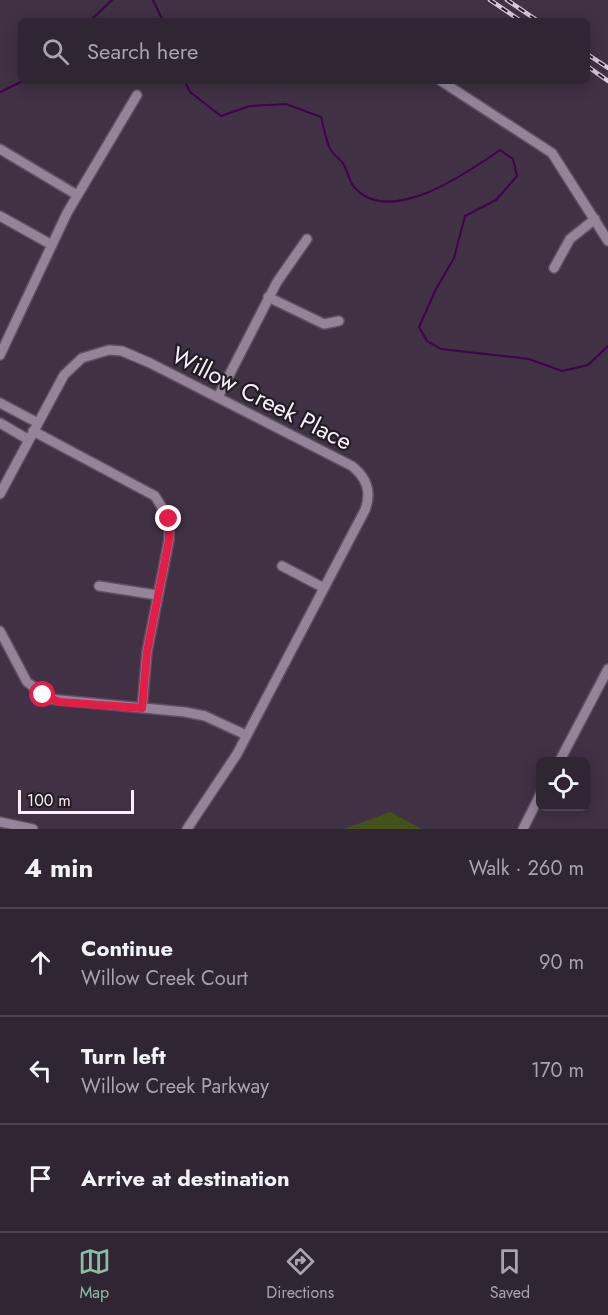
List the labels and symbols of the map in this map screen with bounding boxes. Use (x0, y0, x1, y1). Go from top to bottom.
street label: Willow Creek Place (166, 337, 358, 459)
route end (155, 505, 181, 531)
route start (29, 681, 55, 707)
scale bar (18, 787, 134, 814)

